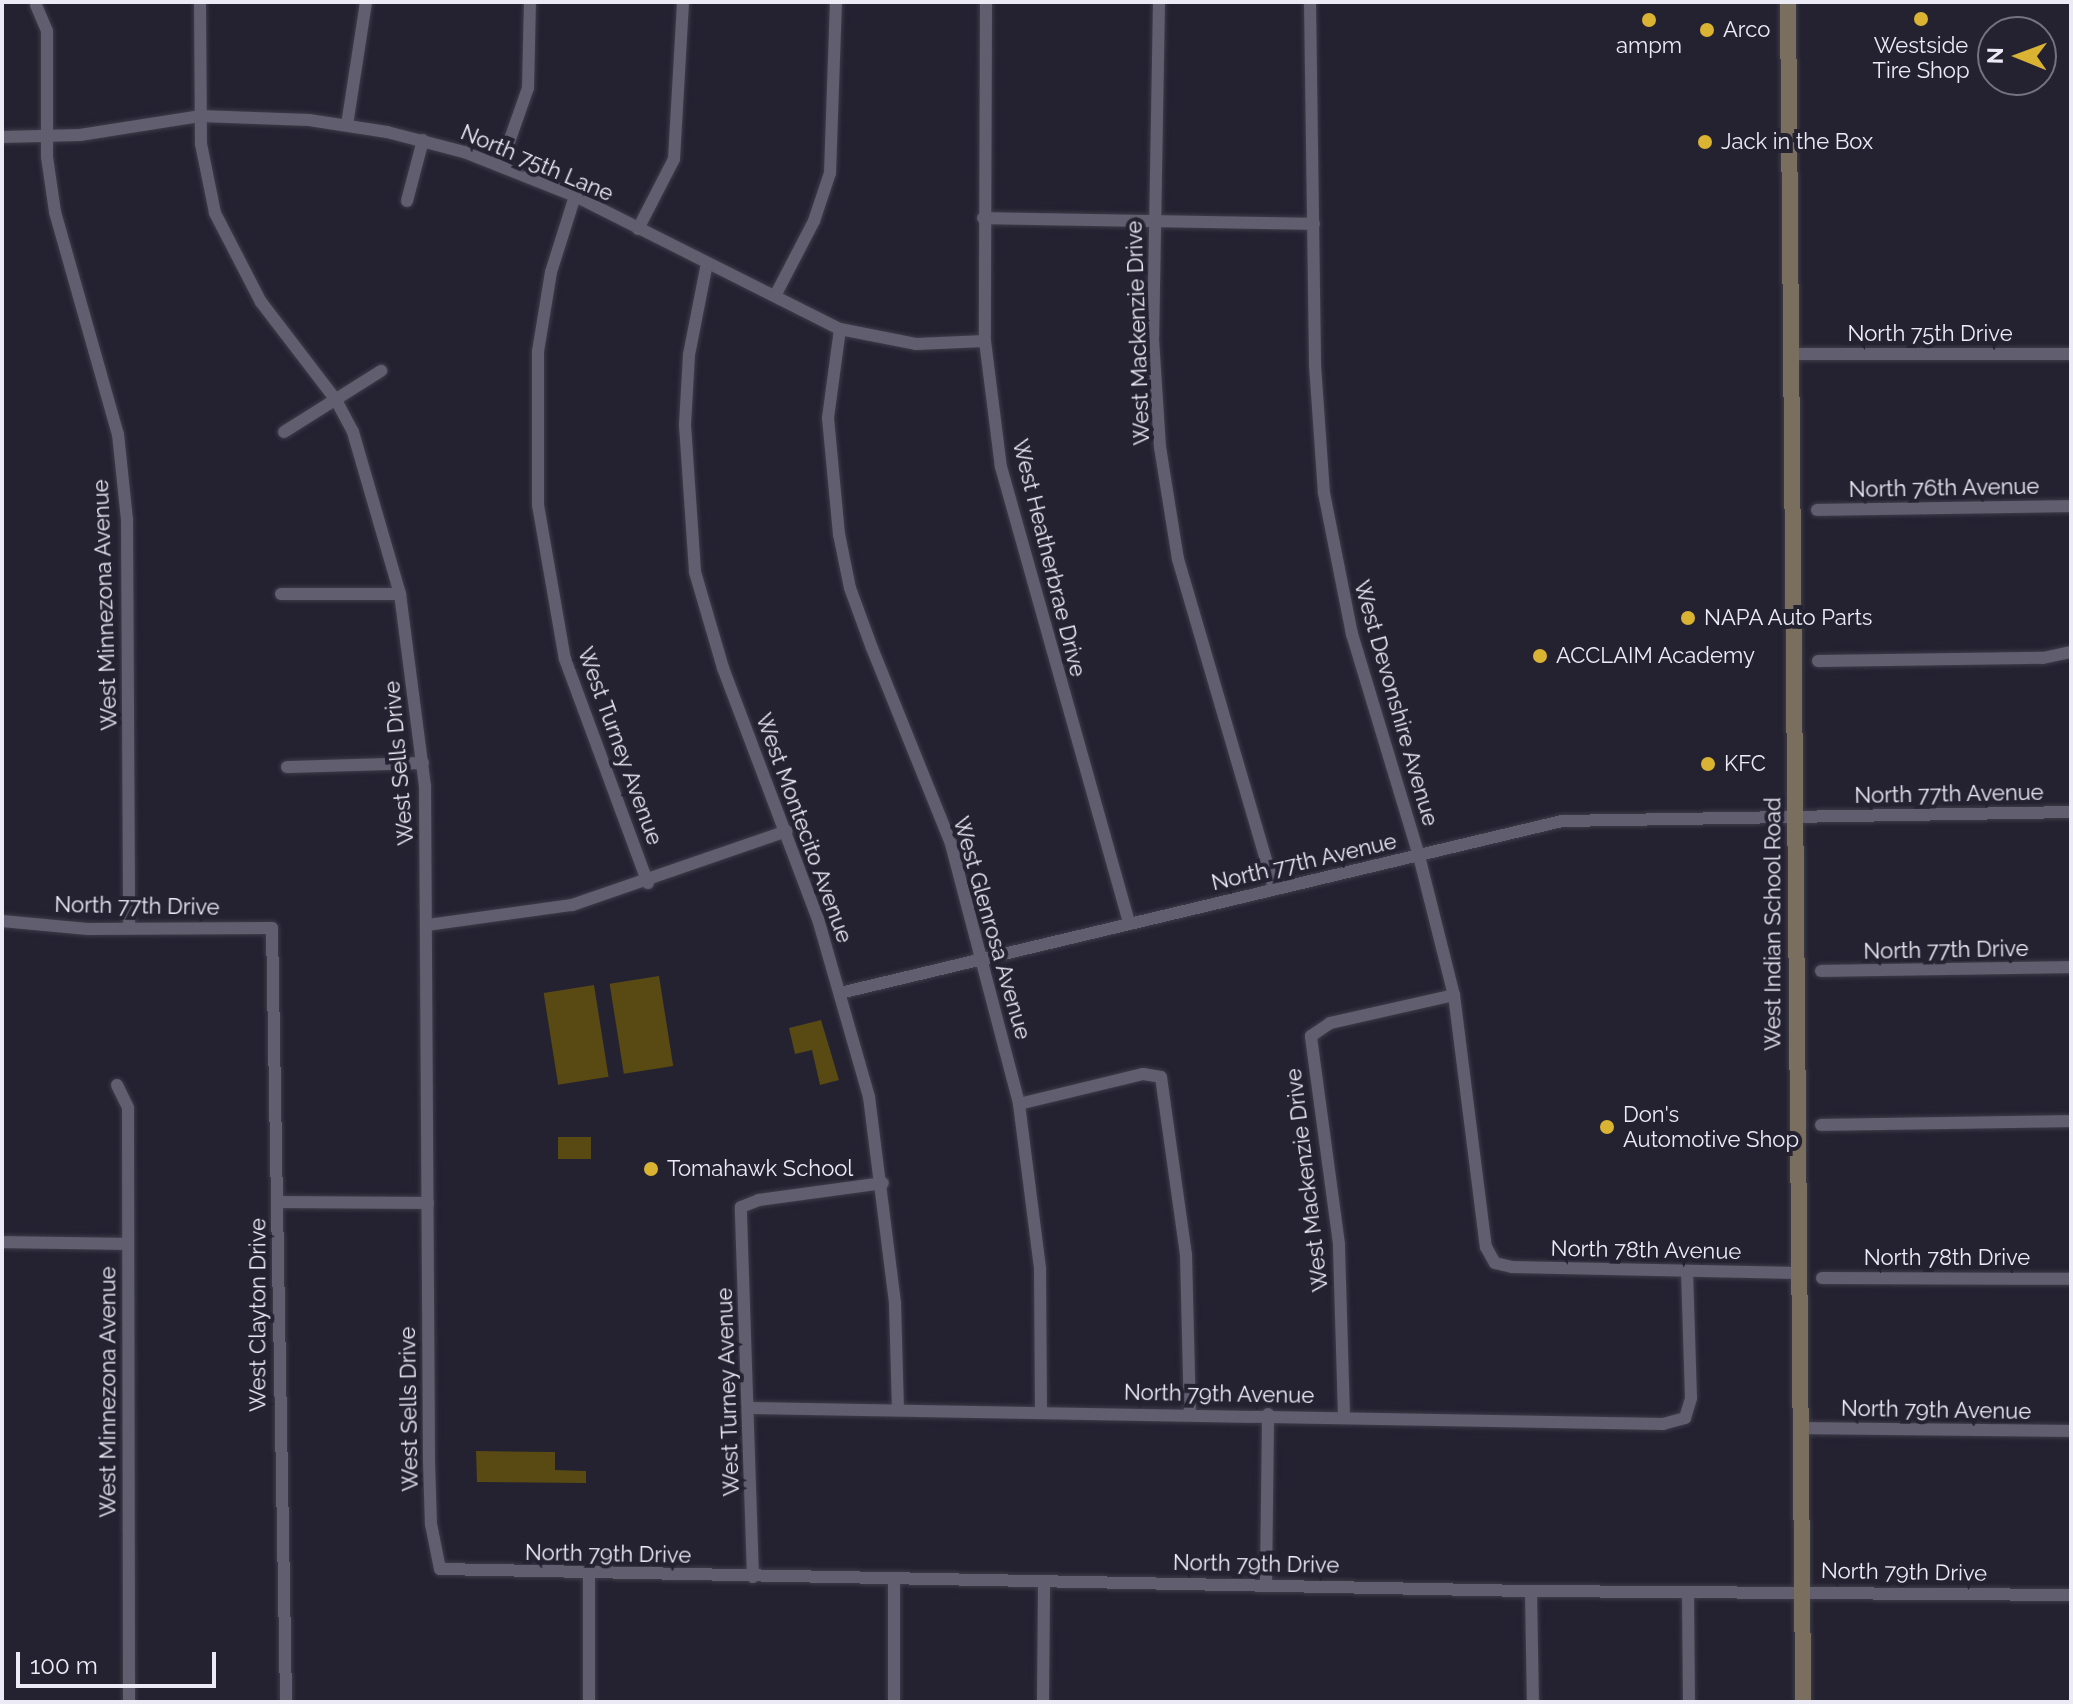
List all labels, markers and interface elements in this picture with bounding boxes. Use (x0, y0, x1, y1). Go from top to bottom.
marker: Westside Tire Shop (1912, 10, 1930, 28)
marker: ampm (1640, 11, 1658, 29)
north arrow (1977, 16, 2057, 96)
place label: Arco (1723, 17, 1770, 43)
marker: Arco (1698, 21, 1716, 39)
place label: Westside Tire Shop (1873, 32, 1969, 84)
place label: ampm (1616, 33, 1682, 59)
text: N (1982, 47, 2008, 64)
street label: North 75th Lane (457, 119, 617, 207)
place label: Jack in the Box (1721, 129, 1873, 155)
marker: Jack in the Box (1696, 133, 1714, 151)
street label: West Mackenzie Drive (1121, 220, 1155, 446)
street label: North 75th Drive (1847, 321, 2013, 347)
street label: West Heatherbrae Drive (1007, 436, 1091, 680)
street label: North 76th Avenue (1848, 473, 2040, 503)
street label: West Minnezona Avenue (87, 479, 123, 731)
street label: West Devonshire Avenue (1348, 577, 1444, 829)
place label: NAPA Auto Parts (1704, 605, 1874, 631)
marker: NAPA Auto Parts (1679, 609, 1697, 627)
street label: West Turney Avenue (572, 643, 668, 849)
place label: ACCLAIM Academy (1556, 643, 1755, 669)
marker: ACCLAIM Academy (1531, 647, 1549, 665)
street label: West Sells Drive (379, 680, 419, 846)
street label: West Montecito Avenue (750, 709, 858, 947)
place label: KFC (1724, 751, 1766, 777)
marker: KFC (1699, 755, 1717, 773)
street label: North 77th Avenue (1854, 779, 2044, 809)
street label: West Indian School Road (1760, 797, 1786, 1051)
street label: West Glenrosa Avenue (947, 813, 1037, 1043)
street label: North 77th Avenue (1208, 828, 1400, 896)
street label: North 77th Drive (54, 891, 220, 921)
street label: North 77th Drive (1863, 935, 2029, 965)
street label: West Mackenzie Drive (1280, 1067, 1334, 1293)
place label: Don's Automotive Shop (1623, 1101, 1799, 1152)
marker: Don's Automotive Shop (1598, 1118, 1616, 1136)
place label: Tomahawk School (667, 1156, 853, 1182)
marker: Tomahawk School (642, 1160, 660, 1178)
street label: West Clayton Drive (245, 1218, 271, 1412)
street label: North 78th Avenue (1550, 1235, 1742, 1265)
street label: North 78th Drive (1864, 1245, 2030, 1271)
street label: West Minnezona Avenue (95, 1266, 121, 1518)
street label: West Turney Avenue (711, 1286, 745, 1498)
street label: West Sells Drive (394, 1326, 424, 1492)
street label: North 79th Avenue (1123, 1379, 1315, 1409)
street label: North 79th Avenue (1840, 1395, 2032, 1425)
street label: North 79th Drive (525, 1539, 691, 1569)
street label: North 79th Drive (1173, 1549, 1339, 1579)
street label: North 79th Drive (1821, 1557, 1987, 1587)
scale bar (20, 1636, 220, 1686)
text: 100 m (30, 1651, 98, 1680)

